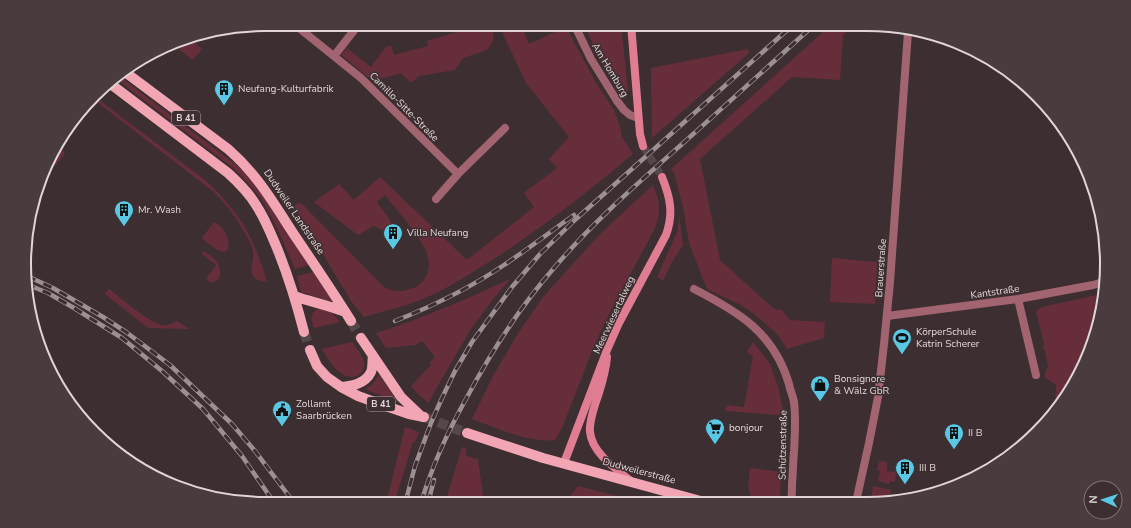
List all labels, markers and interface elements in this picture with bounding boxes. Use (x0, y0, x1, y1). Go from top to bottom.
street label: Am Homburg (588, 40, 632, 100)
street label: Camillo-Sitte-Straße (366, 69, 442, 145)
building icon: Neufang-Kulturfabrik (213, 78, 235, 106)
place label: Neufang-Kulturfabrik (238, 82, 335, 96)
road number: B 41 (172, 111, 200, 125)
street label: Dudweiler Landstraße (260, 167, 328, 257)
building icon: Mr. Wash (113, 199, 135, 227)
place label: Mr. Wash (138, 203, 181, 217)
building icon: Villa Neufang (382, 222, 404, 250)
place label: Villa Neufang (406, 226, 469, 240)
street label: Brauerstraße (872, 238, 890, 298)
street label: Meerwiesertalweg (590, 274, 638, 356)
street label: Kantstraße (970, 282, 1020, 302)
place label: KörperSchule Katrin Scherer (916, 325, 980, 351)
sports icon: KörperSchule Katrin Scherer (891, 327, 913, 355)
place label: Bonsignore & Wälz GbR (834, 372, 889, 398)
shop icon: Bonsignore & Wälz GbR (809, 374, 831, 402)
place label: Zollamt Saarbrücken (296, 397, 352, 423)
road number: B 41 (367, 397, 395, 411)
public building icon: Zollamt Saarbrücken (271, 399, 293, 427)
street label: Schützenstraße (775, 410, 791, 480)
supermarket icon: bonjour (704, 417, 726, 445)
place label: bonjour (729, 421, 764, 435)
building icon: II B (943, 422, 965, 450)
place label: II B (968, 426, 983, 440)
street label: Dudweilerstraße (601, 455, 677, 487)
building icon: III B (894, 457, 916, 485)
place label: III B (919, 461, 936, 475)
north arrow (1083, 480, 1123, 520)
text: N (1086, 495, 1101, 504)

